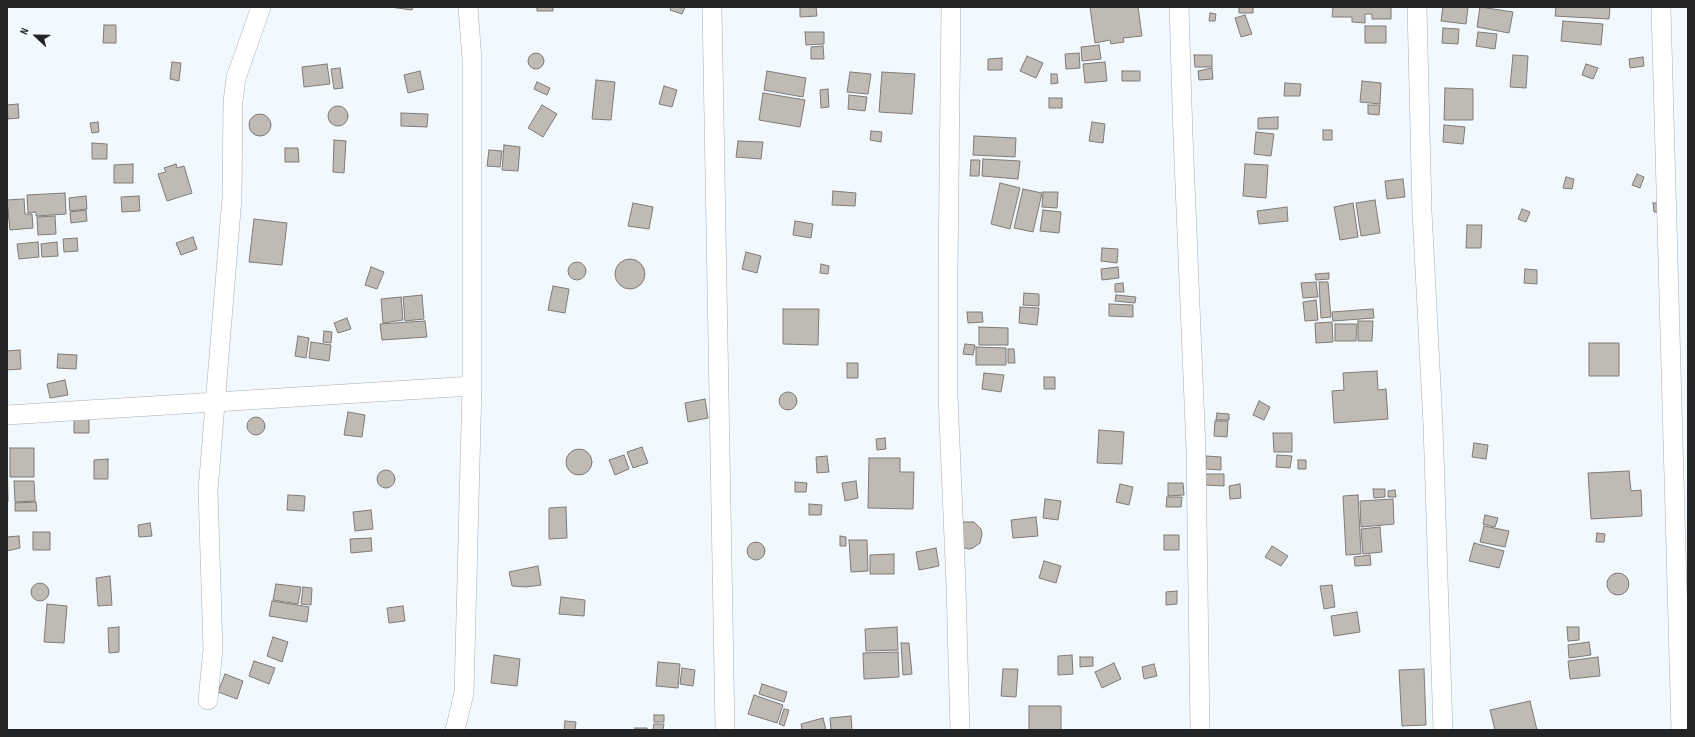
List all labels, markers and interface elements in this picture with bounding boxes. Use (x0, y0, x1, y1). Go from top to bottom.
north arrow (16, 16, 56, 56)
text: N (17, 26, 32, 36)

